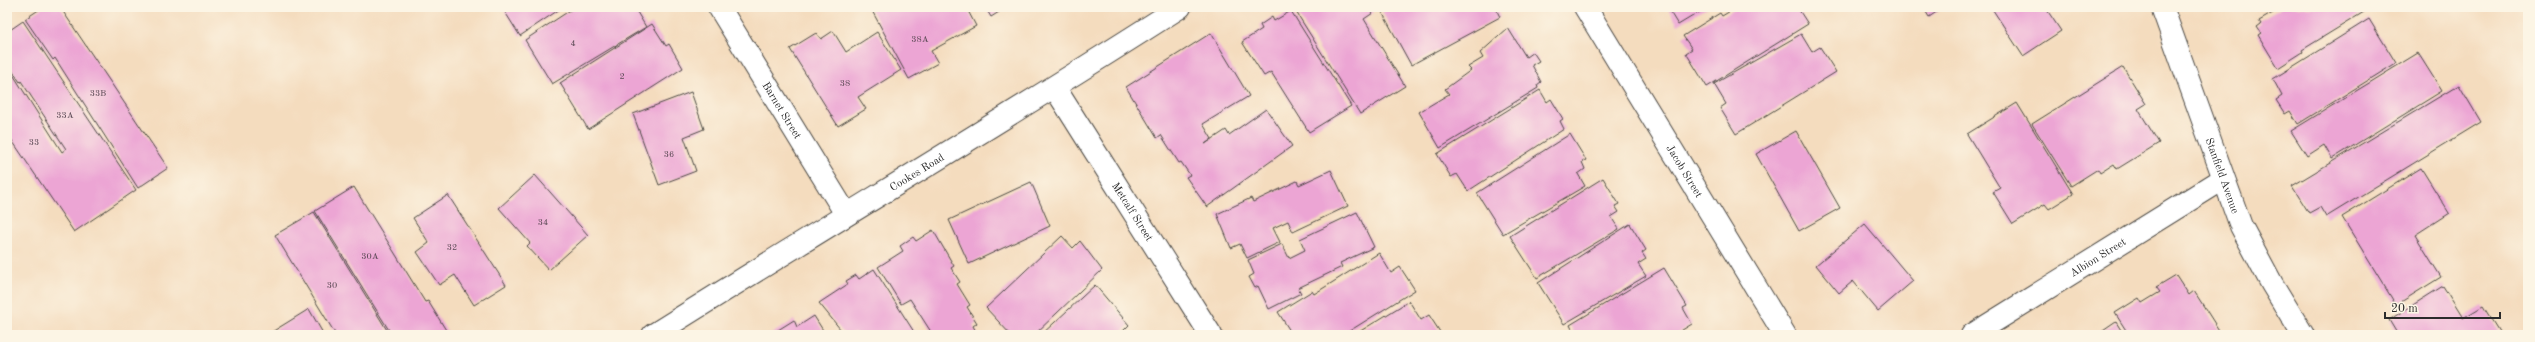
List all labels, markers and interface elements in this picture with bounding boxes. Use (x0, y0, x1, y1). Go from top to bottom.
house number: 38A (911, 35, 929, 44)
house number: 4 (570, 39, 576, 48)
house number: 2 (619, 72, 625, 81)
house number: 38 (840, 79, 850, 88)
street label: Barnet Street (759, 80, 803, 141)
house number: 33B (90, 89, 106, 98)
house number: 33A (56, 111, 74, 120)
street label: Stanfield Avenue (2203, 136, 2240, 215)
house number: 33 (29, 138, 39, 147)
street label: Jacob Street (1663, 143, 1704, 200)
house number: 36 (664, 150, 674, 159)
street label: Cookes Road (888, 152, 947, 194)
street label: Metcalf Street (1109, 181, 1154, 244)
house number: 34 (538, 218, 548, 227)
street label: Albion Street (2069, 237, 2129, 280)
house number: 32 (447, 243, 457, 252)
house number: 30A (361, 252, 379, 261)
house number: 30 (327, 281, 337, 290)
scale bar (2385, 294, 2500, 320)
text: 20 m (2391, 303, 2418, 315)

